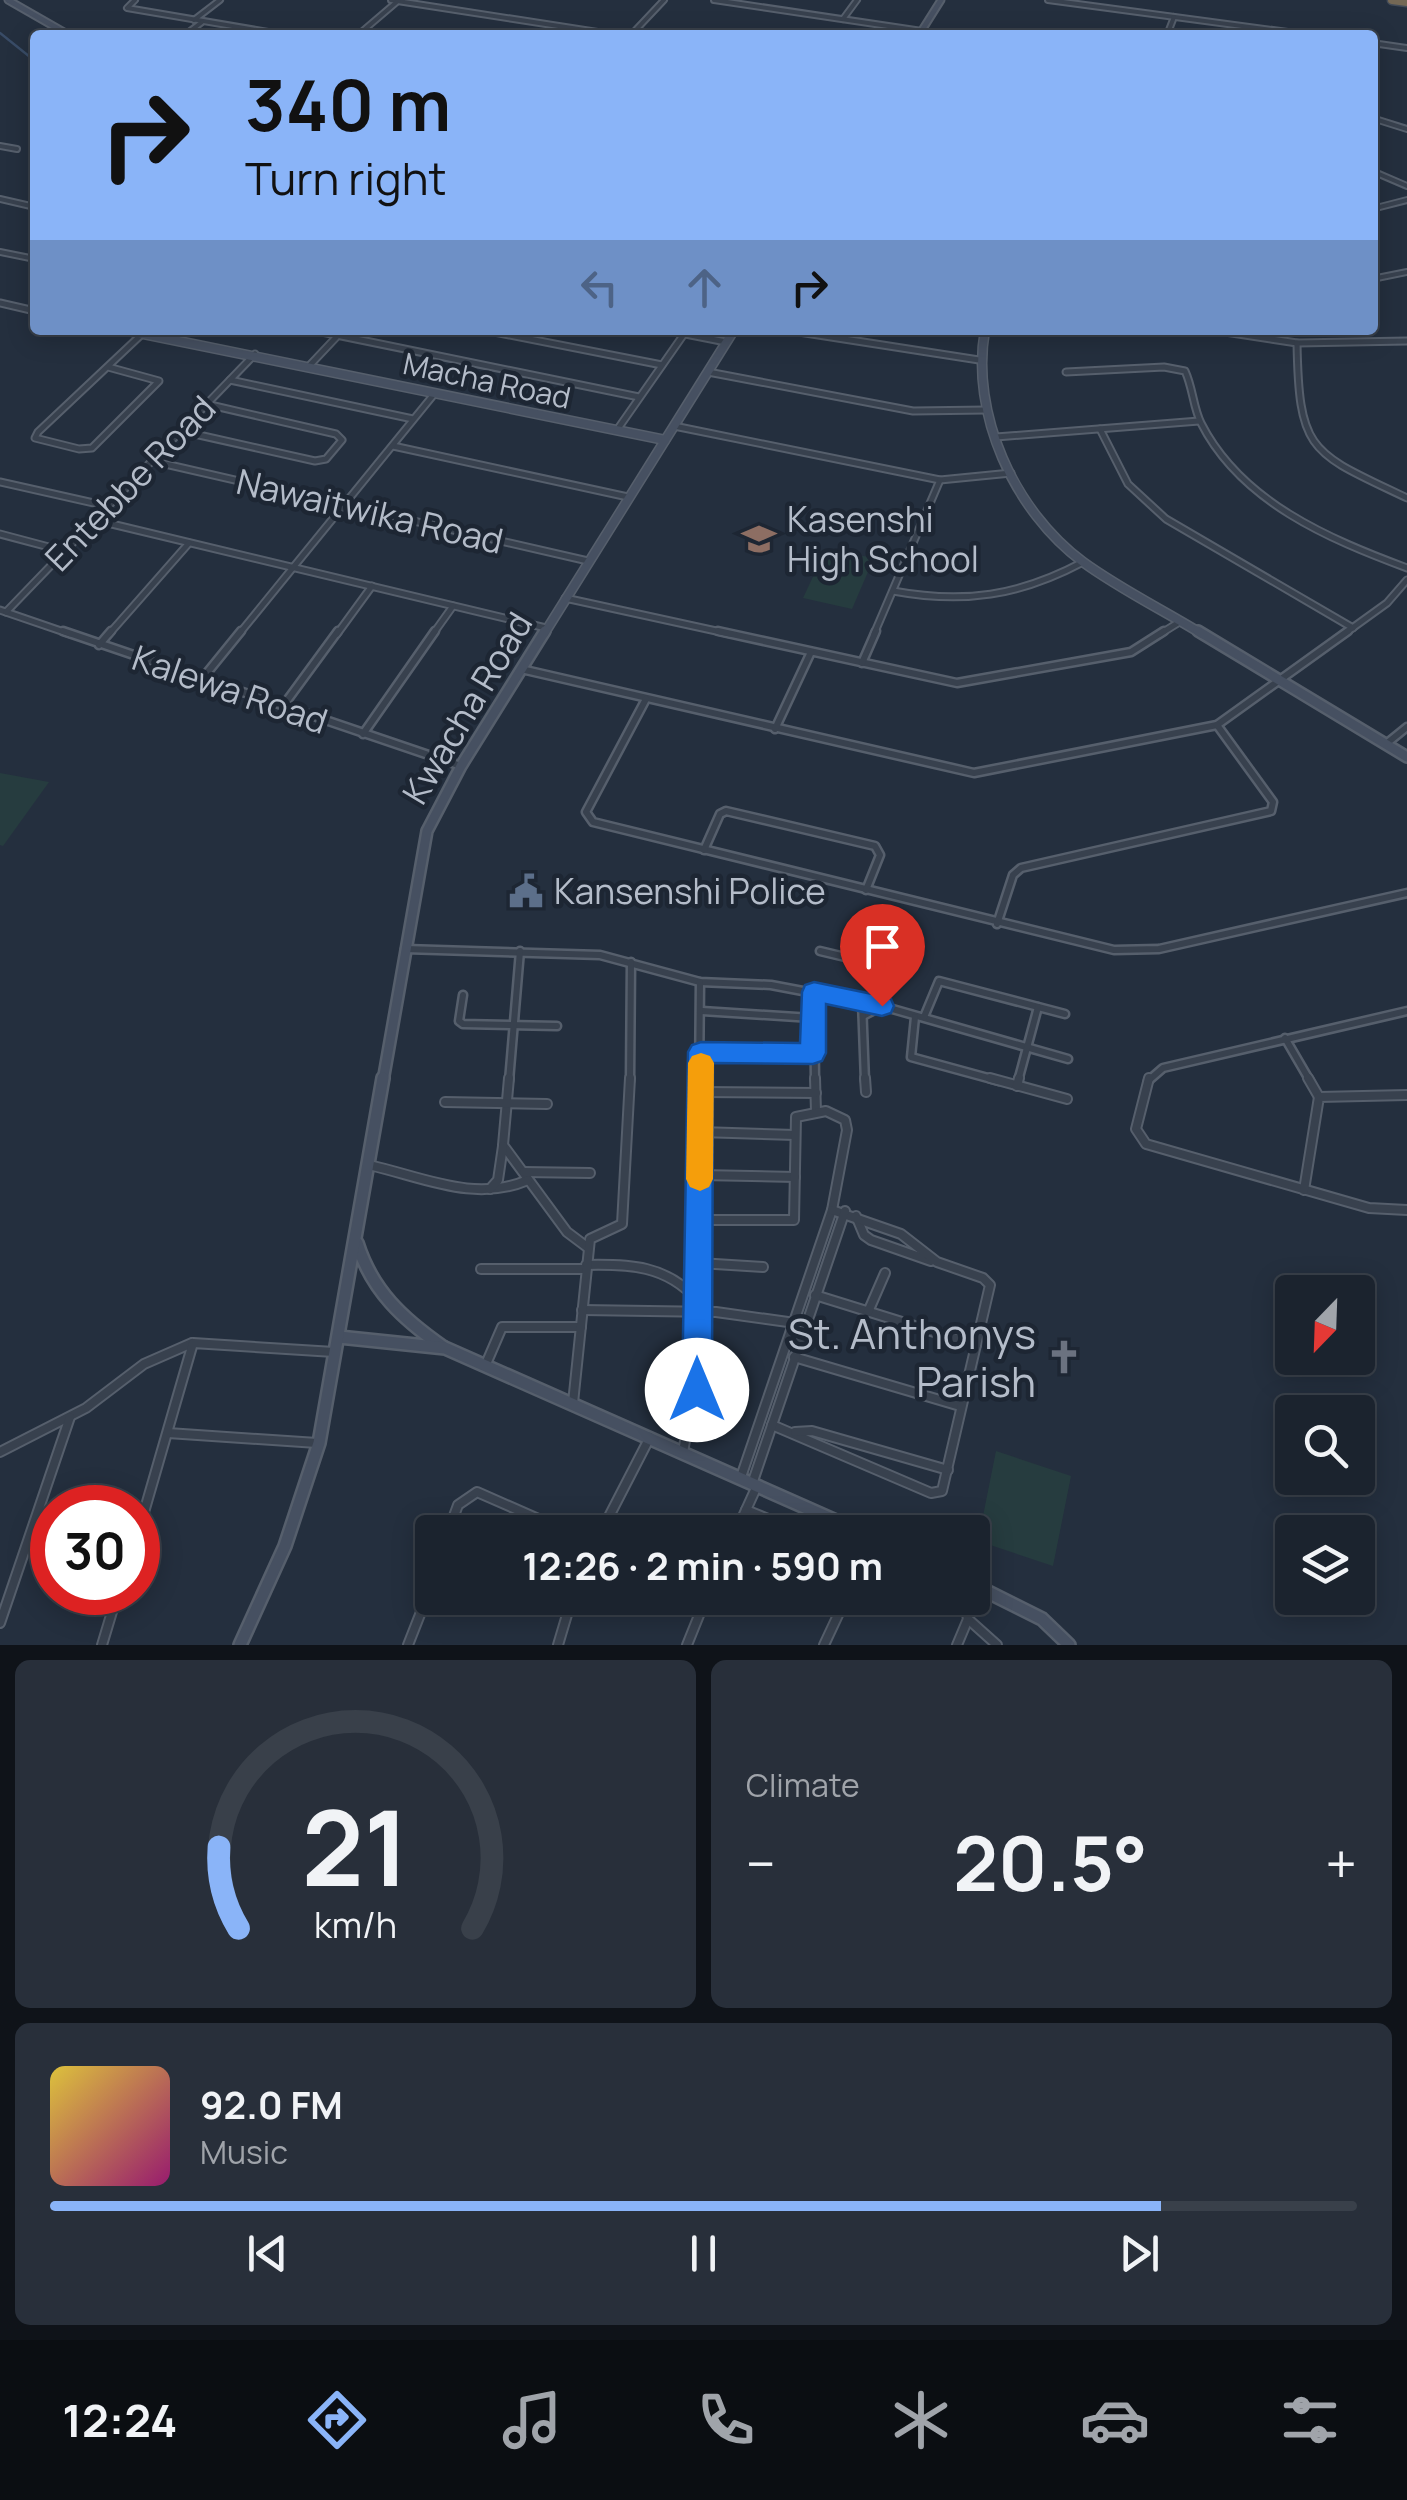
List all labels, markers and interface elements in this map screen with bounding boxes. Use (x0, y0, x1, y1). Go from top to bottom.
text: 340 m (245, 56, 451, 152)
icon: right (80, 70, 210, 200)
text: Turn right (245, 147, 446, 209)
icon: left (572, 260, 627, 315)
icon: ahead (677, 260, 732, 315)
icon: right (782, 260, 837, 315)
street label: Macha Road (400, 342, 574, 418)
street label: Entebbe Road (34, 385, 226, 581)
street label: Nawaitwika Road (232, 457, 508, 565)
place label: Kasenshi High School (787, 495, 979, 583)
school or university icon: Kasenshi High School (740, 520, 778, 558)
street label: Kwacha Road (391, 603, 543, 813)
street label: Kalewa Road (126, 633, 334, 745)
place label: Kansenshi Police (554, 867, 826, 915)
public building icon: Kansenshi Police (507, 872, 545, 910)
pin (840, 904, 925, 1007)
icon: arrive (855, 919, 910, 974)
north arrow (1275, 1275, 1375, 1375)
map controls (1275, 1275, 1375, 1615)
place label: St. Anthonys Parish (788, 1304, 1036, 1410)
position arrow (645, 1338, 749, 1442)
church icon: St. Anthonys Parish (1045, 1338, 1083, 1376)
button: search (1275, 1395, 1375, 1495)
speed limit sign: 30 (30, 1485, 160, 1615)
button: layers (1275, 1515, 1375, 1615)
text: 12:26 · 2 min · 590 m (522, 1539, 883, 1591)
text: Climate (746, 1763, 860, 1807)
text: 21 (302, 1775, 409, 1917)
text: 20.5° (953, 1811, 1148, 1914)
text: − (746, 1825, 776, 1901)
text: + (1325, 1825, 1357, 1901)
text: km/h (314, 1900, 397, 1949)
text: 92.0 FM (200, 2078, 343, 2130)
text: Music (200, 2130, 288, 2174)
icon: previous (240, 2226, 295, 2281)
icon: pause (676, 2226, 731, 2281)
icon: next (1112, 2226, 1167, 2281)
icon: directions (302, 2385, 372, 2455)
icon: music (497, 2385, 567, 2455)
icon: phone (691, 2385, 761, 2455)
icon: climate (886, 2385, 956, 2455)
icon: car (1080, 2385, 1150, 2455)
icon: filters (1275, 2385, 1345, 2455)
text: 12:24 (62, 2389, 177, 2451)

